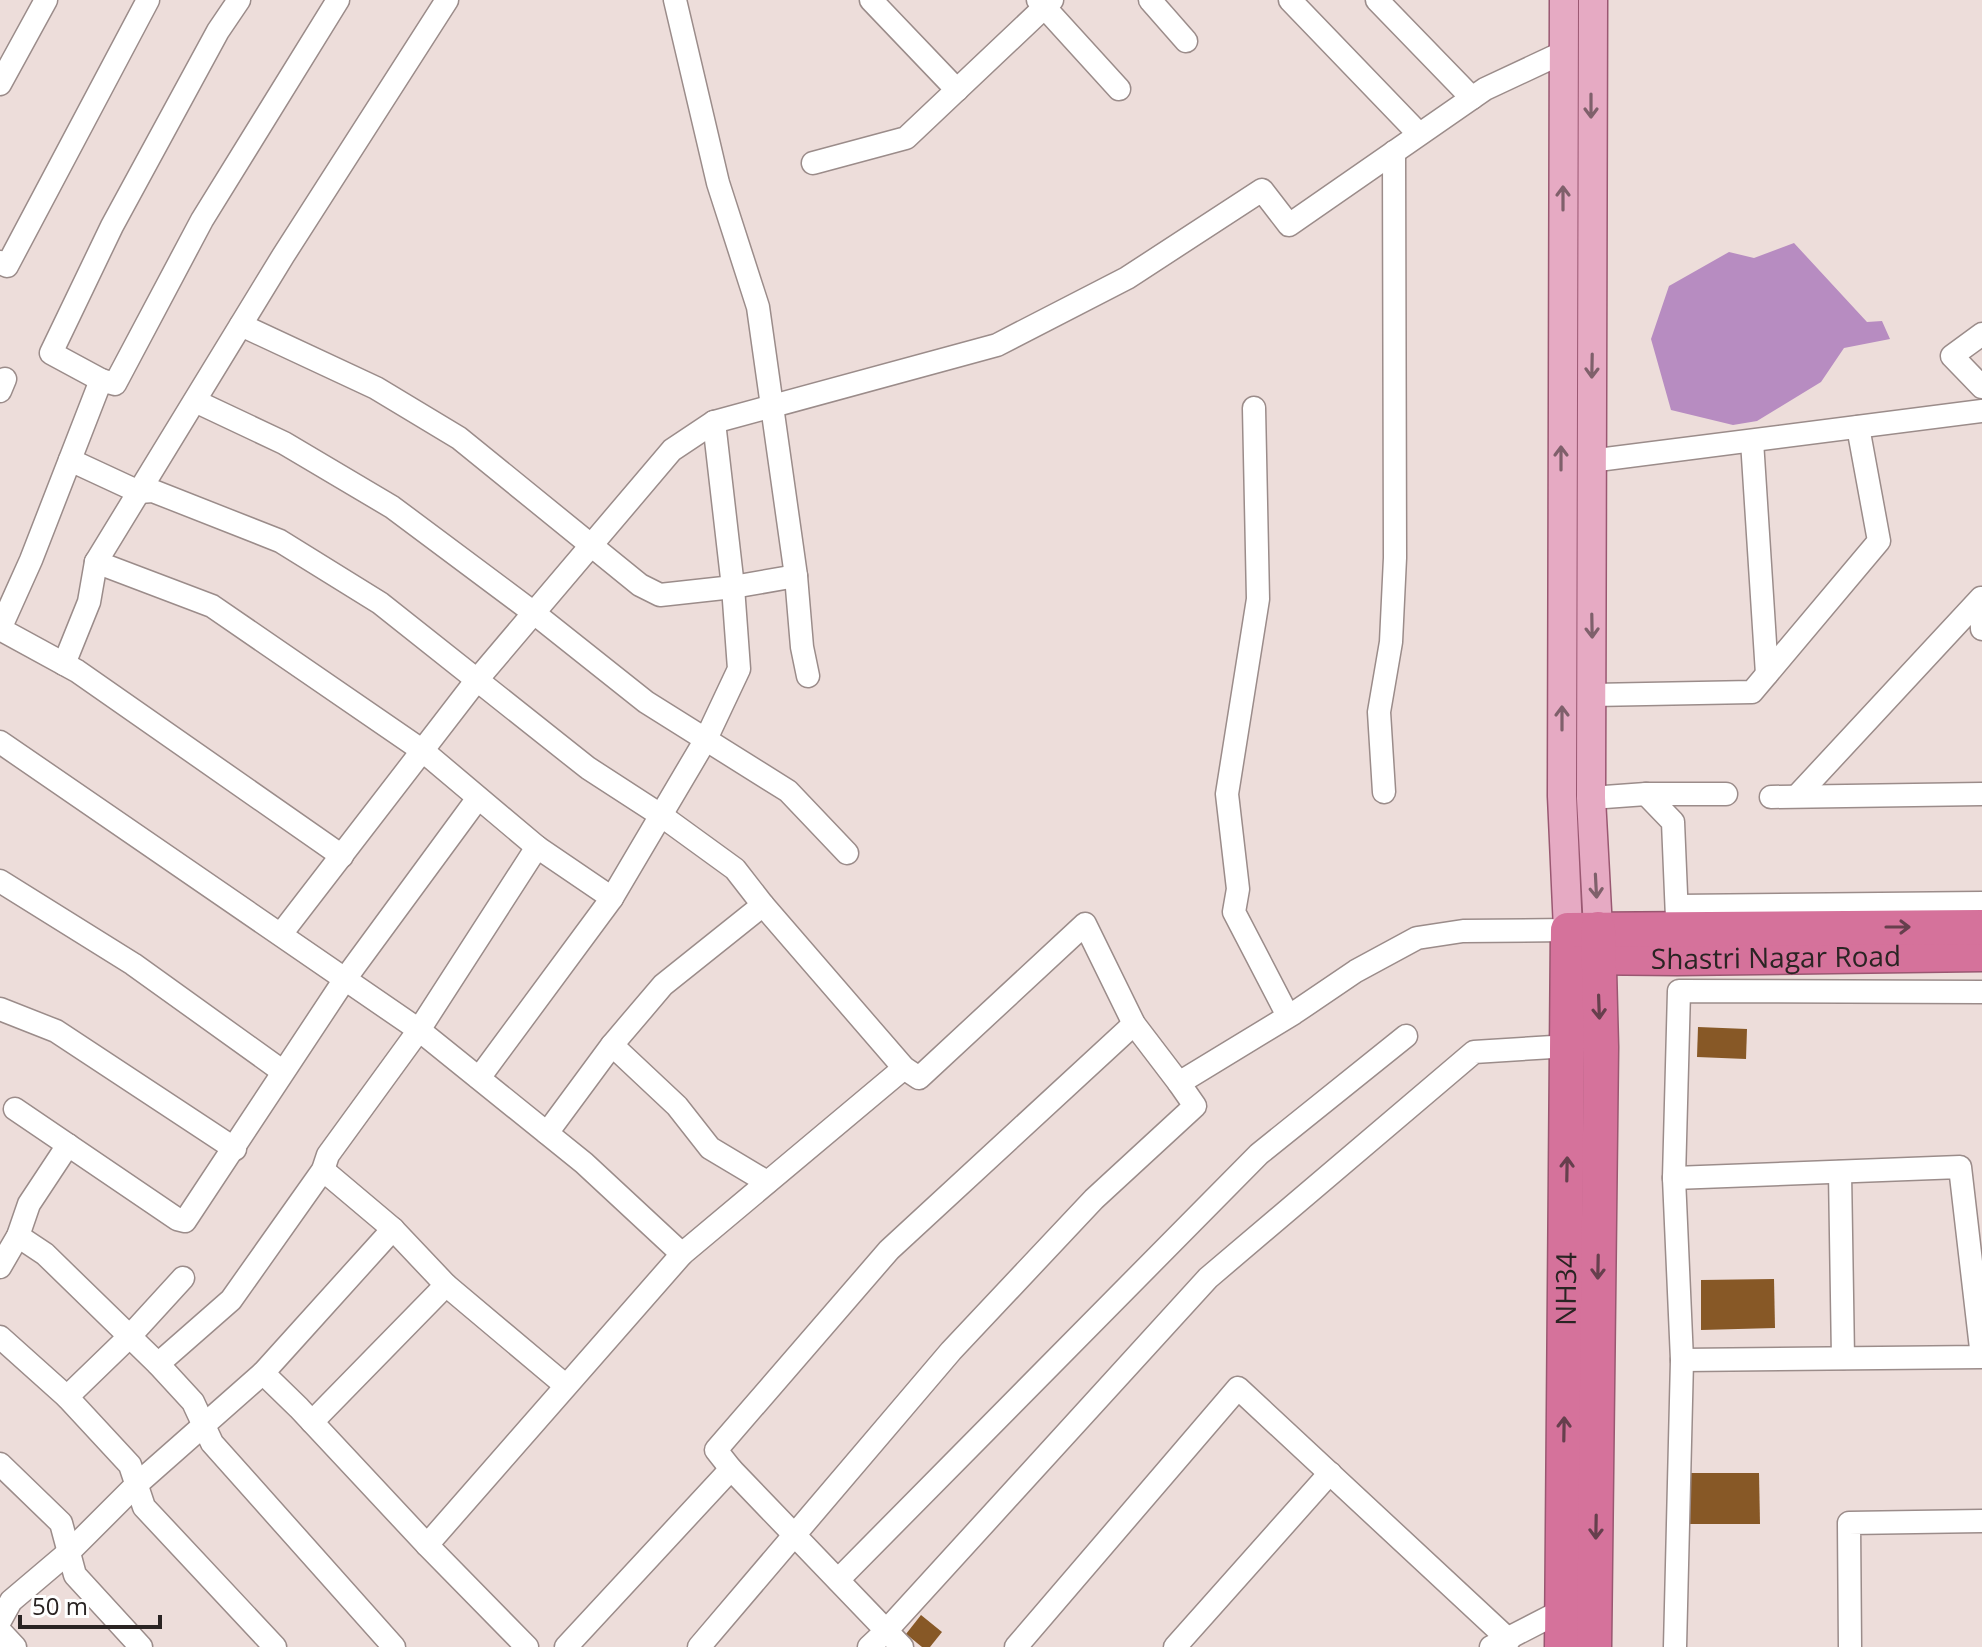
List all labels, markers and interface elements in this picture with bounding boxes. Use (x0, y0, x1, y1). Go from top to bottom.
one-way arrow (1583, 92, 1599, 119)
one-way arrow (1555, 185, 1571, 212)
one-way arrow (1584, 352, 1599, 379)
one-way arrow (1553, 445, 1569, 472)
one-way arrow (1584, 612, 1600, 639)
one-way arrow (1554, 705, 1570, 732)
one-way arrow (1588, 872, 1603, 899)
one-way arrow (1884, 919, 1911, 935)
street label: Shastri Nagar Road (1651, 936, 1901, 977)
one-way arrow (1592, 993, 1607, 1020)
one-way arrow (1560, 1156, 1575, 1183)
street label: NH34 (1546, 1252, 1584, 1326)
one-way arrow (1590, 1253, 1606, 1280)
one-way arrow (1556, 1416, 1571, 1443)
one-way arrow (1588, 1513, 1603, 1540)
scale bar (20, 1579, 160, 1629)
text: 50 m (32, 1589, 88, 1622)

